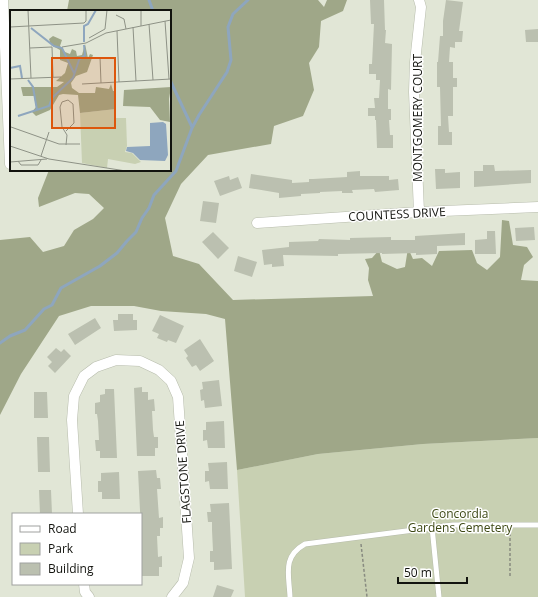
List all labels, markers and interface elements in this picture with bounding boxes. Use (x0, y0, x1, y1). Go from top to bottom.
inset map (10, 10, 171, 171)
street label: MONTGOMERY COURT (409, 54, 426, 182)
street label: COUNTESS DRIVE (348, 203, 446, 225)
street label: FLAGSTONE DRIVE (171, 420, 195, 524)
park label: Concordia Gardens Cemetery (408, 505, 513, 536)
legend (12, 513, 142, 585)
text: Road (48, 520, 77, 537)
text: Park (48, 540, 74, 557)
scale bar (398, 559, 467, 585)
text: Building (48, 560, 94, 577)
text: 50 m (404, 564, 432, 581)

